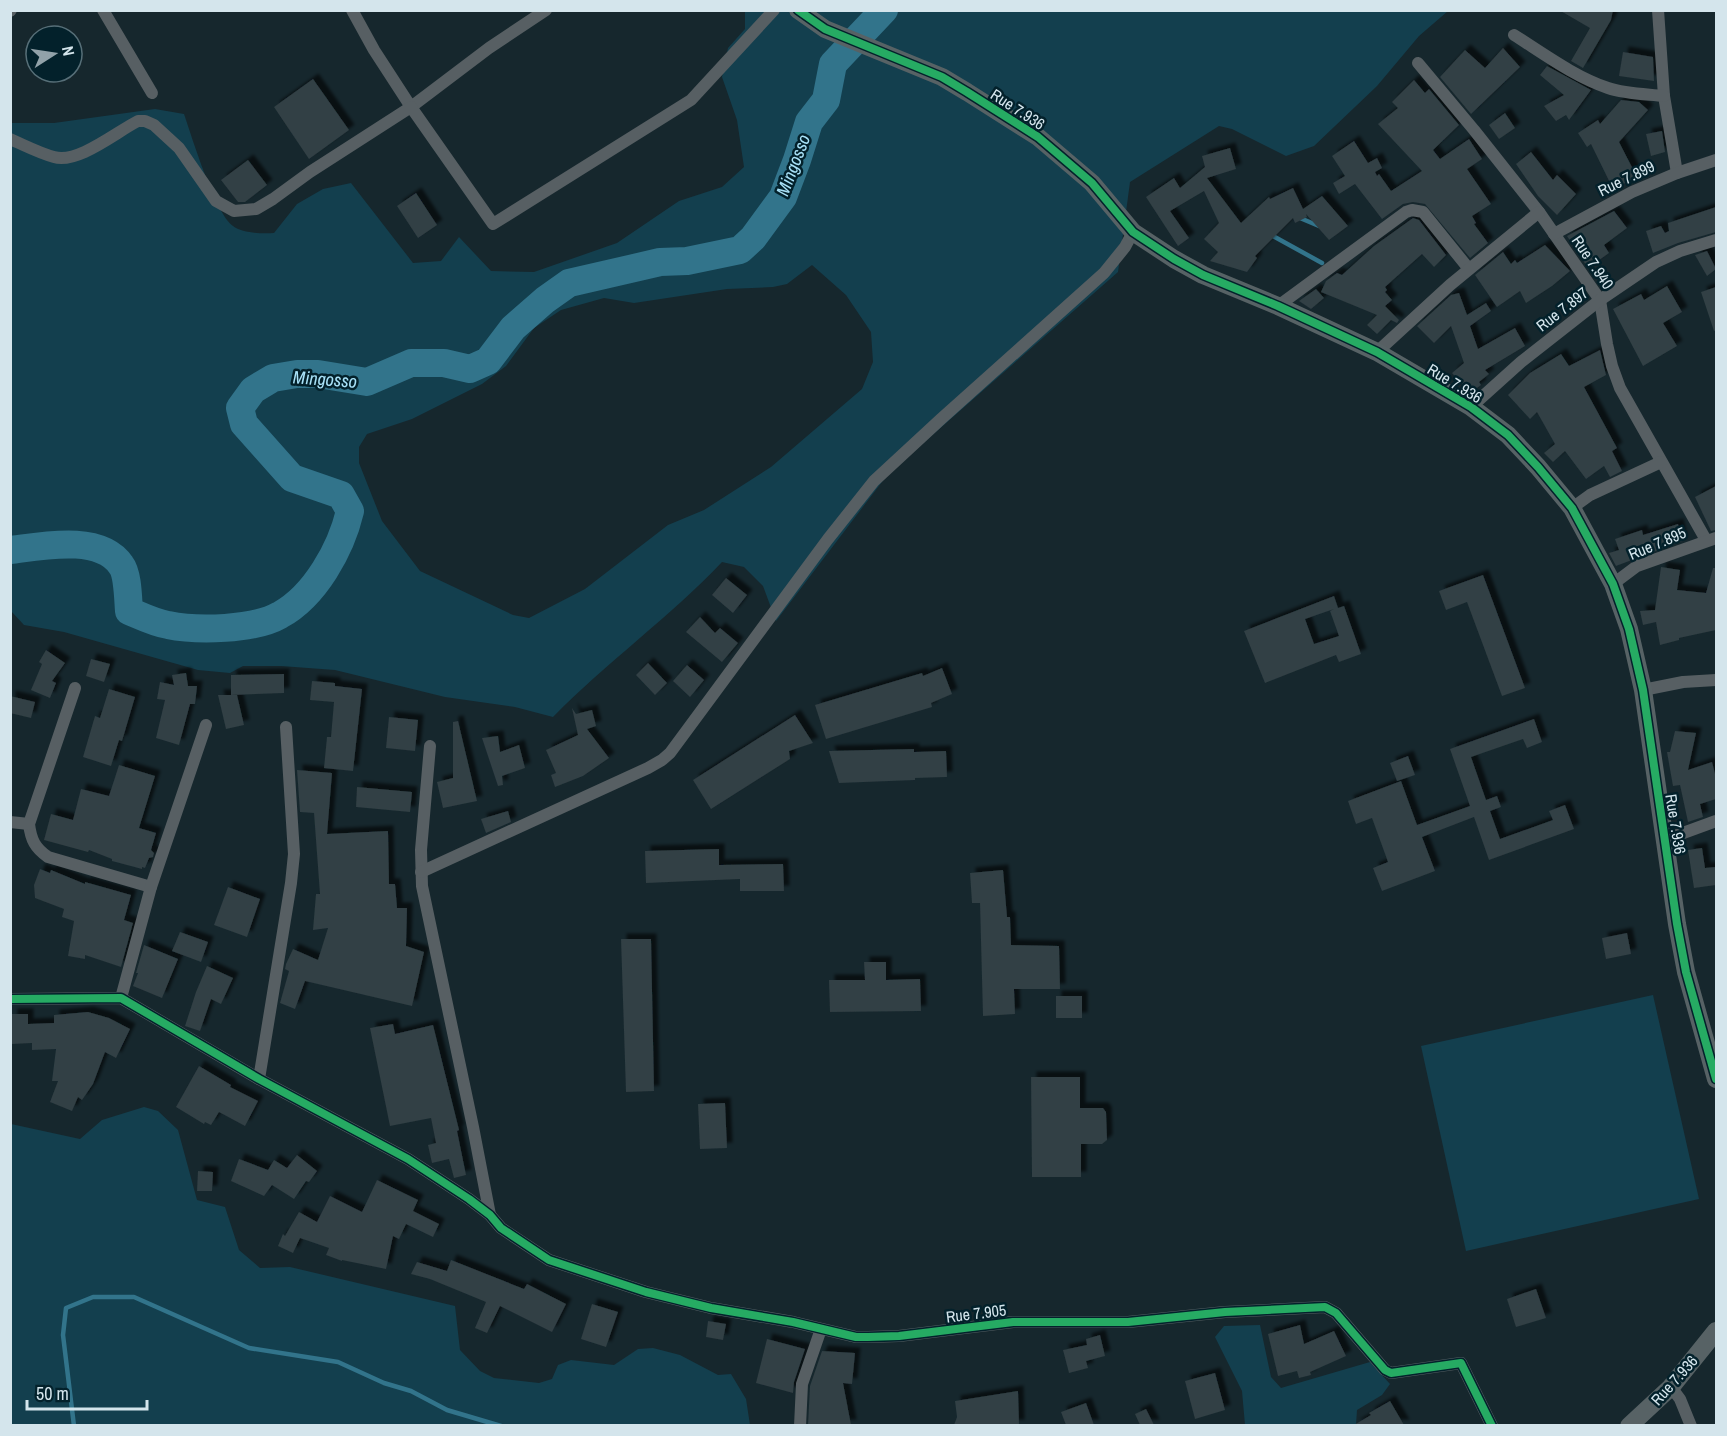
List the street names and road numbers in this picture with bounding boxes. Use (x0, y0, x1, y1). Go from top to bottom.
street label: Rue 7.936 (987, 83, 1049, 135)
street label: Rue 7.899 (1594, 155, 1658, 201)
street label: Rue 7.940 (1567, 231, 1619, 293)
street label: Rue 7.897 (1531, 282, 1593, 336)
street label: Rue 7.936 (1423, 358, 1487, 408)
street label: Rue 7.895 (1625, 521, 1689, 565)
street label: Rue 7.936 (1660, 792, 1692, 856)
street label: Rue 7.905 (945, 1298, 1007, 1328)
street label: Rue 7.936 (1646, 1350, 1702, 1410)

